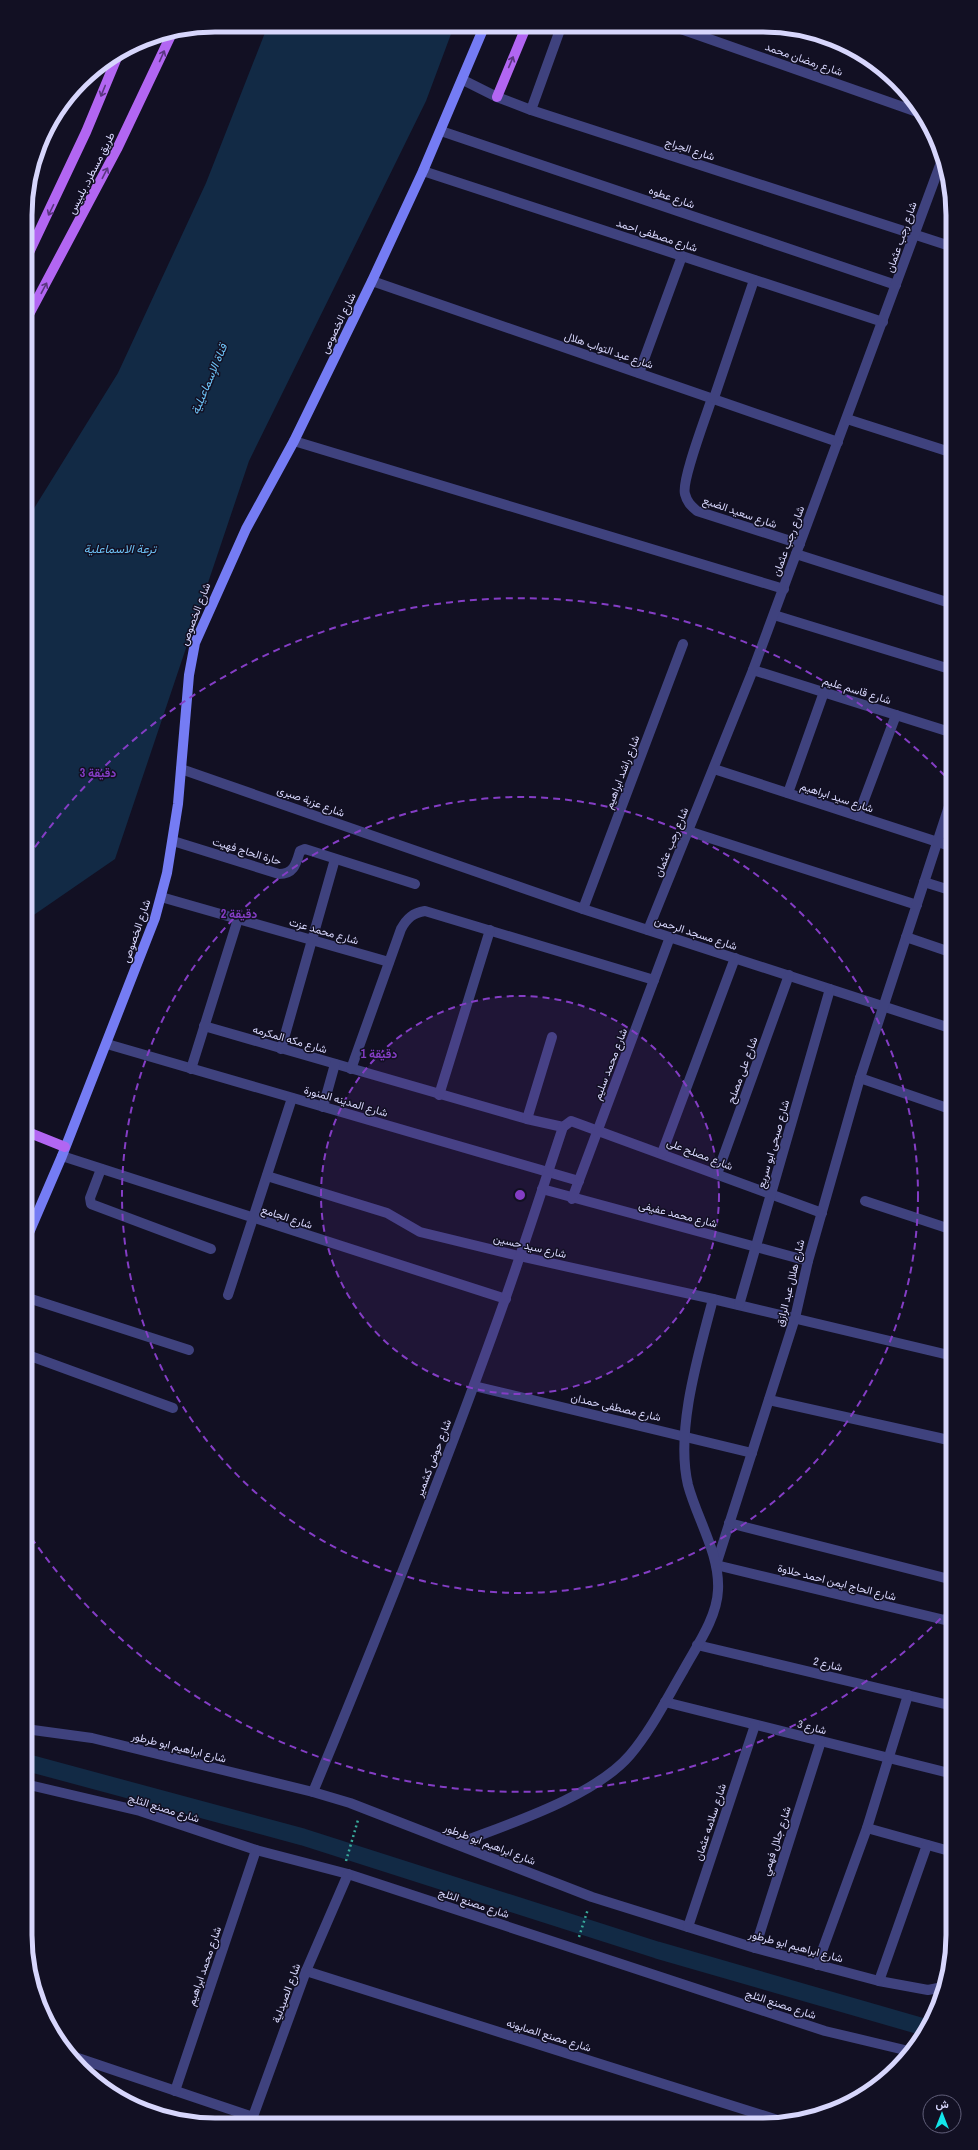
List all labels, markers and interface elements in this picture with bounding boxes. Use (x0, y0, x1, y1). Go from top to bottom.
street label: شارع رمضان محمد (763, 39, 845, 80)
one-way arrow (159, 50, 166, 62)
one-way arrow (508, 56, 515, 68)
one-way arrow (99, 84, 106, 96)
street label: طريق مسطرد, بلبيس (64, 130, 118, 216)
street label: شارع الجراج (663, 134, 717, 165)
one-way arrow (102, 167, 109, 179)
street label: شارع عطوه (647, 183, 697, 212)
street label: شارع رجب عثمان (882, 199, 921, 275)
one-way arrow (47, 203, 54, 215)
street label: شارع مصطفى احمد (614, 215, 700, 256)
one-way arrow (41, 282, 48, 294)
street label: شارع الخصوص (317, 290, 360, 356)
street label: شارع عبد التواب هلال (562, 328, 656, 373)
water label: قناة الإسماعيلية (187, 340, 232, 417)
street label: شارع سعيد الضبع (701, 493, 779, 532)
street label: شارع رجب عثمان (769, 504, 808, 578)
water label: ترعة الاسماعلية (84, 541, 157, 557)
street label: شارع الخصوص (177, 580, 214, 648)
street label: شارع قاسم عليم (821, 673, 893, 708)
street label: شارع راشد ابراهيم (602, 733, 644, 811)
text: 3 دقيقة (80, 765, 116, 781)
street label: شارع سيد ابراهيم (798, 779, 876, 816)
street label: شارع عزبة صبرى (275, 782, 347, 821)
street label: شارع رجب عثمان (651, 805, 692, 879)
street label: حارة الحاج فهيت (210, 834, 283, 869)
street label: شارع الخصوص (119, 897, 154, 965)
text: 2 دقيقة (221, 906, 257, 922)
street label: شارع مسجد الرحمن (652, 913, 740, 954)
street label: شارع محمد عزت (287, 914, 361, 949)
street label: شارع مكه المكرمه (251, 1022, 329, 1057)
street label: شارع محمد سليم (590, 1026, 631, 1102)
street label: شارع على مصلح (723, 1034, 762, 1106)
text: 1 دقيقة (361, 1046, 397, 1062)
street label: شارع المدينه المنورة (302, 1082, 390, 1121)
street label: شارع صبحى ابو سريع (754, 1098, 793, 1190)
street label: شارع مصلح على (665, 1135, 735, 1174)
centre of rings (513, 1188, 527, 1202)
street label: شارع محمد عفيفى (637, 1197, 719, 1232)
street label: شارع الجامع (259, 1202, 315, 1233)
street label: شارع سيد حسين (492, 1231, 568, 1262)
street label: شارع هلال عبد الرازق (772, 1238, 809, 1328)
street label: شارع مصطفى حمدان (569, 1390, 663, 1425)
street label: شارع حوض كشمير (411, 1417, 455, 1500)
street label: شارع الحاج ايمن احمد حلاوة (776, 1560, 898, 1605)
street label: شارع 2 (812, 1654, 844, 1675)
street label: شارع 3 (796, 1717, 828, 1738)
street label: شارع ابراهيم ابو طرطور (129, 1728, 228, 1767)
street label: شارع سلامه عثمان (691, 1781, 730, 1863)
street label: شارع مصنع الثلج (126, 1791, 202, 1827)
street label: شارع جلال فهمي (758, 1804, 797, 1878)
street label: شارع ابراهيم ابو طرطور (441, 1820, 538, 1869)
street label: شارع مصنع الثلج (436, 1885, 512, 1922)
street label: شارع محمد ابراهيم (184, 1924, 225, 2008)
street label: شارع ابراهيم ابو طرطور (746, 1926, 845, 1966)
street label: شارع الصيدلية (269, 1961, 304, 2025)
street label: شارع مصنع الثلج (743, 1986, 819, 2023)
street label: شارع مصنع الصابونه (505, 2015, 593, 2056)
north arrow (922, 2094, 962, 2134)
text: ش (935, 2097, 949, 2111)

